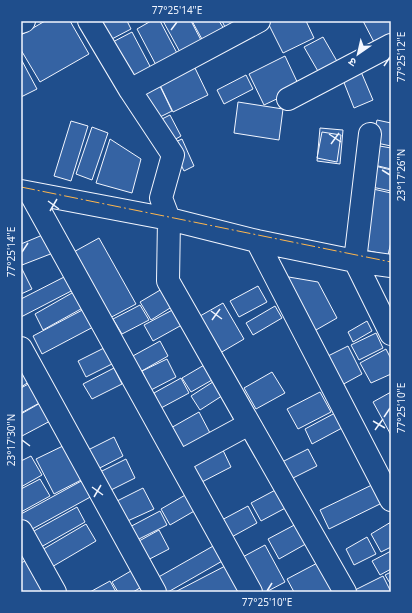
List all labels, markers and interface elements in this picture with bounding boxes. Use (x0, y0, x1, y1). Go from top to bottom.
text: 77°25'14"E (152, 3, 202, 17)
text: 77°25'12"E (394, 32, 408, 82)
north arrow (338, 34, 378, 74)
text: उ (345, 54, 359, 71)
text: 23°17'26"N (394, 149, 408, 201)
text: 77°25'14"E (4, 227, 18, 277)
text: 77°25'10"E (394, 383, 408, 433)
text: 23°17'30"N (4, 414, 18, 466)
text: 77°25'10"E (242, 595, 292, 609)

